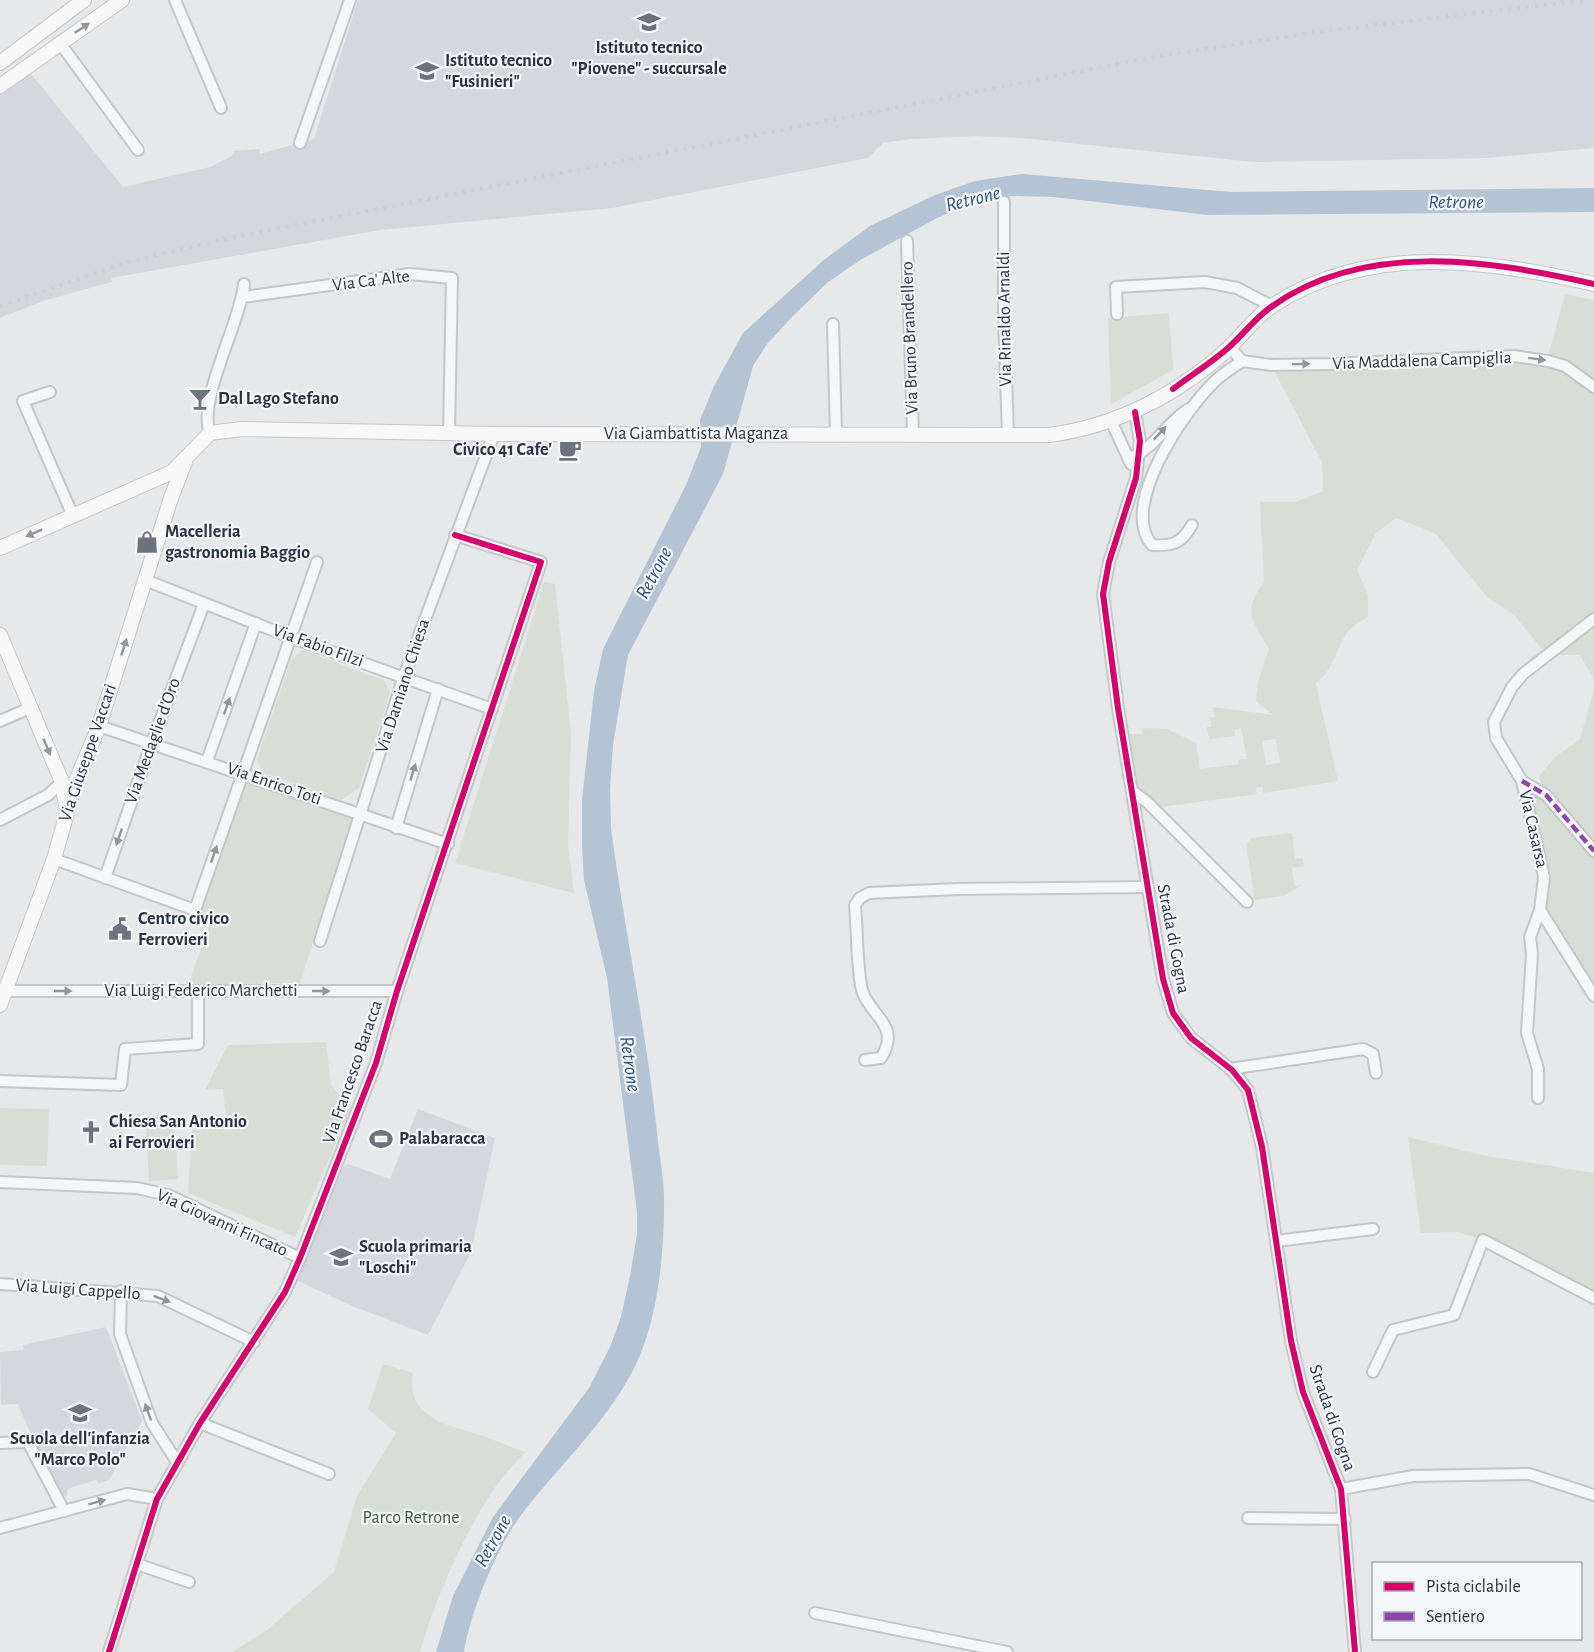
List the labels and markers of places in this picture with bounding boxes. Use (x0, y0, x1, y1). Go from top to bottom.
school or university icon: Istituto tecnico "Piovene" - succursale (636, 9, 662, 35)
place label: Istituto tecnico "Piovene" - succursale (571, 39, 727, 78)
place label: Istituto tecnico "Fusinieri" (445, 52, 552, 91)
school or university icon: Istituto tecnico "Fusinieri" (414, 58, 440, 84)
bar icon: Dal Lago Stefano (187, 386, 213, 412)
place label: Dal Lago Stefano (218, 390, 339, 408)
cafe icon: Civico 41 Cafe' (557, 437, 583, 463)
place label: Civico 41 Cafe' (453, 441, 552, 459)
place label: Macelleria gastronomia Baggio (165, 523, 310, 562)
shop icon: Macelleria gastronomia Baggio (134, 529, 160, 555)
place label: Centro civico Ferrovieri (138, 910, 229, 949)
public building icon: Centro civico Ferrovieri (107, 916, 133, 942)
place label: Chiesa San Antonio ai Ferrovieri (109, 1113, 247, 1152)
church icon: Chiesa San Antonio ai Ferrovieri (78, 1119, 104, 1145)
sports icon: Palabaracca (368, 1126, 394, 1152)
place label: Palabaracca (399, 1130, 486, 1148)
place label: Scuola primaria "Loschi" (359, 1238, 472, 1277)
school or university icon: Scuola primaria "Loschi" (328, 1244, 354, 1270)
school or university icon: Scuola dell'infanzia "Marco Polo" (67, 1400, 93, 1426)
place label: Scuola dell'infanzia "Marco Polo" (10, 1430, 150, 1469)

